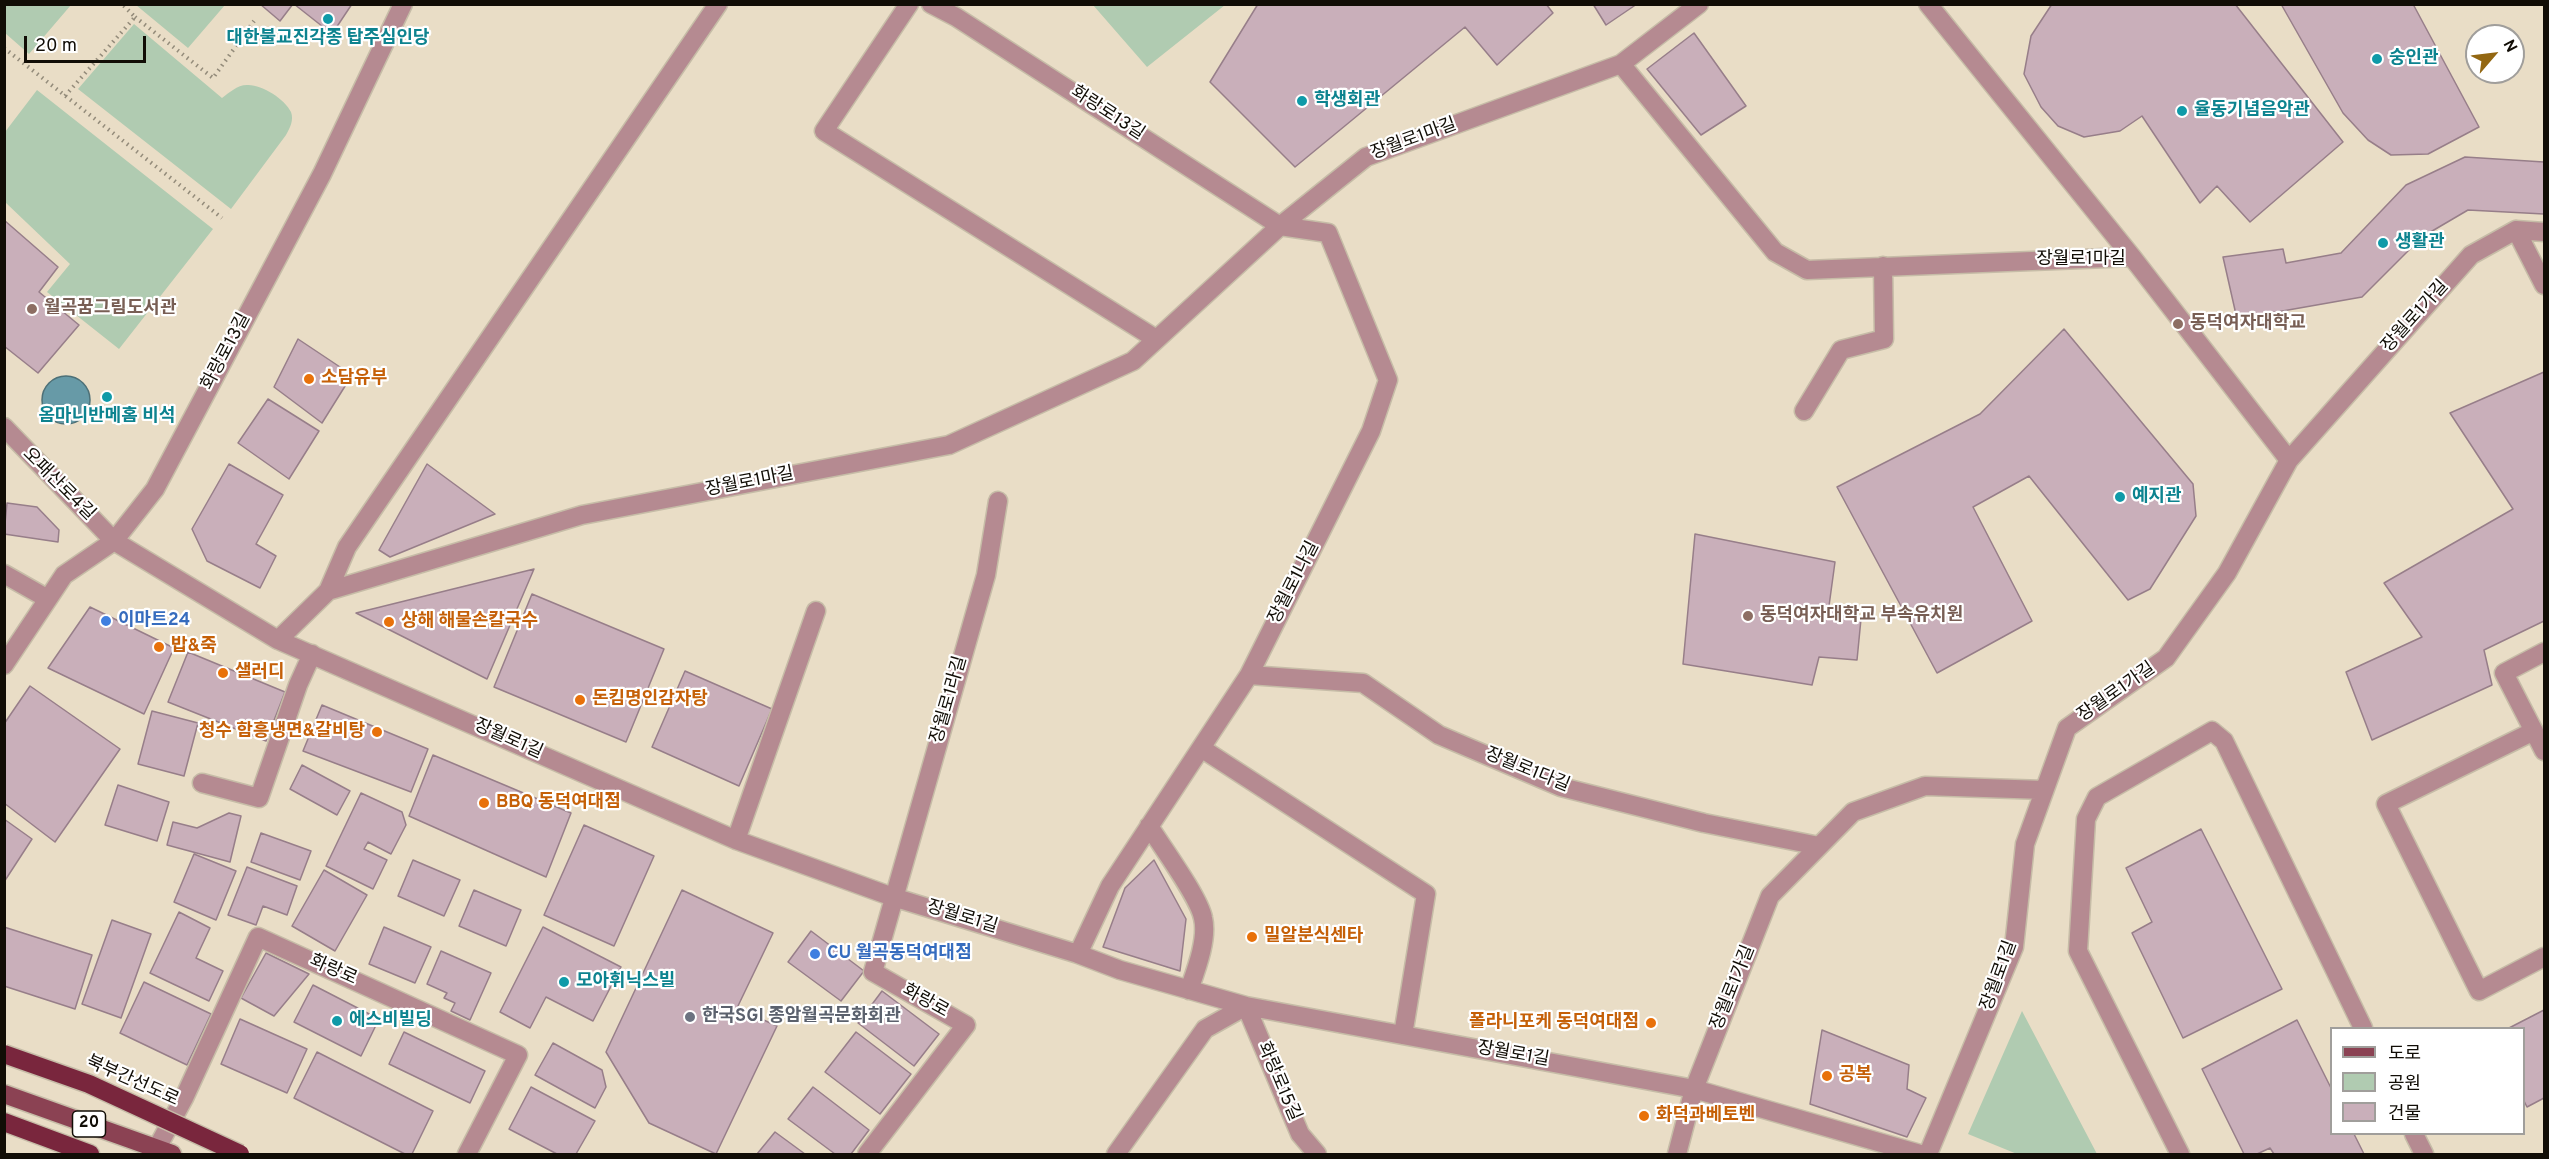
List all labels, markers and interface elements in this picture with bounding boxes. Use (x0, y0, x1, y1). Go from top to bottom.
marker: 대한불교진각종 탑주심인당 (321, 12, 335, 26)
scale bar (27, 24, 148, 62)
north arrow (2465, 24, 2525, 84)
place label: 대한불교진각종 탑주심인당 (226, 28, 430, 50)
text: 20 m (35, 35, 77, 58)
text: N (2498, 37, 2521, 56)
place label: 숭인관 (2389, 48, 2439, 70)
marker: 숭인관 (2370, 52, 2384, 66)
street label: 화랑로13길 (1066, 82, 1148, 146)
place label: 학생회관 (1314, 90, 1380, 112)
marker: 학생회관 (1295, 94, 1309, 108)
place label: 율동기념음악관 (2194, 100, 2310, 122)
marker: 율동기념음악관 (2175, 104, 2189, 118)
street label: 장월로1마길 (1368, 115, 1460, 165)
place label: 생활관 (2395, 232, 2445, 254)
marker: 생활관 (2376, 236, 2390, 250)
street label: 장월로1마길 (2036, 249, 2126, 271)
street label: 장월로1가길 (2378, 277, 2454, 357)
place label: 월곡꿈그림도서관 (44, 298, 176, 320)
marker: 월곡꿈그림도서관 (25, 302, 39, 316)
street label: 화랑로13길 (198, 310, 256, 394)
place label: 동덕여자대학교 (2190, 313, 2306, 335)
marker: 동덕여자대학교 (2171, 317, 2185, 331)
place label: 소담유부 (321, 368, 387, 390)
marker: 소담유부 (302, 372, 316, 386)
marker: 옴마니반메홈 비석 (100, 390, 114, 404)
place label: 옴마니반메홈 비석 (39, 406, 175, 428)
street label: 오패산로4길 (17, 444, 99, 526)
street label: 장월로1마길 (704, 464, 796, 502)
place label: 예지관 (2132, 486, 2182, 508)
marker: 예지관 (2113, 490, 2127, 504)
street label: 장월로1나길 (1265, 538, 1325, 628)
place label: 동덕여자대학교 부속유치원 (1760, 605, 1963, 627)
marker: 동덕여자대학교 부속유치원 (1741, 609, 1755, 623)
place label: 이마트24 (118, 610, 190, 632)
place label: 상해 해물손칼국수 (401, 611, 538, 633)
marker: 이마트24 (99, 614, 113, 628)
marker: 상해 해물손칼국수 (382, 615, 396, 629)
place label: 밥&죽 (171, 636, 217, 658)
marker: 밥&죽 (152, 640, 166, 654)
street label: 장월로1라길 (927, 654, 973, 746)
street label: 장월로1가길 (2074, 658, 2160, 728)
place label: 샐러디 (235, 662, 285, 684)
marker: 샐러디 (216, 666, 230, 680)
place label: 돈킴명인감자탕 (592, 689, 708, 711)
marker: 돈킴명인감자탕 (573, 693, 587, 707)
street label: 장월로1길 (470, 715, 546, 765)
place label: 청수 함흥냉면&갈비탕 (199, 721, 365, 743)
marker: 청수 함흥냉면&갈비탕 (370, 725, 384, 739)
street label: 장월로1다길 (1481, 744, 1573, 798)
place label: BBQ 동덕여대점 (496, 792, 621, 814)
marker: BBQ 동덕여대점 (477, 796, 491, 810)
street label: 장월로1길 (924, 897, 1000, 939)
place label: 밀알분식센타 (1264, 926, 1363, 948)
marker: 밀알분식센타 (1245, 930, 1259, 944)
street label: 장월로1길 (1977, 938, 2023, 1014)
street label: 장월로1가길 (1707, 942, 1761, 1034)
place label: CU 월곡동덕여대점 (827, 943, 972, 965)
marker: CU 월곡동덕여대점 (808, 947, 822, 961)
street label: 화랑로 (306, 951, 360, 991)
place label: 모아휘닉스빌 (576, 971, 675, 993)
marker: 모아휘닉스빌 (557, 975, 571, 989)
street label: 화랑로 (898, 981, 952, 1023)
place label: 한국SGI 종암월곡문화회관 (702, 1006, 901, 1028)
place label: 에스비빌딩 (349, 1010, 432, 1032)
marker: 한국SGI 종암월곡문화회관 (683, 1010, 697, 1024)
place label: 폴라니포케 동덕여대점 (1469, 1012, 1639, 1034)
marker: 에스비빌딩 (330, 1014, 344, 1028)
marker: 폴라니포케 동덕여대점 (1644, 1016, 1658, 1030)
legend (2330, 1027, 2525, 1135)
street label: 장월로1길 (1475, 1038, 1551, 1072)
street label: 화랑로15길 (1252, 1039, 1304, 1125)
text: 도로 (2388, 1043, 2421, 1066)
street label: 북부간선도로 (82, 1052, 182, 1112)
place label: 공복 (1839, 1065, 1872, 1087)
marker: 공복 (1820, 1069, 1834, 1083)
text: 공원 (2388, 1073, 2421, 1096)
text: 건물 (2388, 1103, 2421, 1126)
place label: 화덕과베토벤 (1656, 1105, 1755, 1127)
marker: 화덕과베토벤 (1637, 1109, 1651, 1123)
road number: 20 (72, 1111, 106, 1137)

